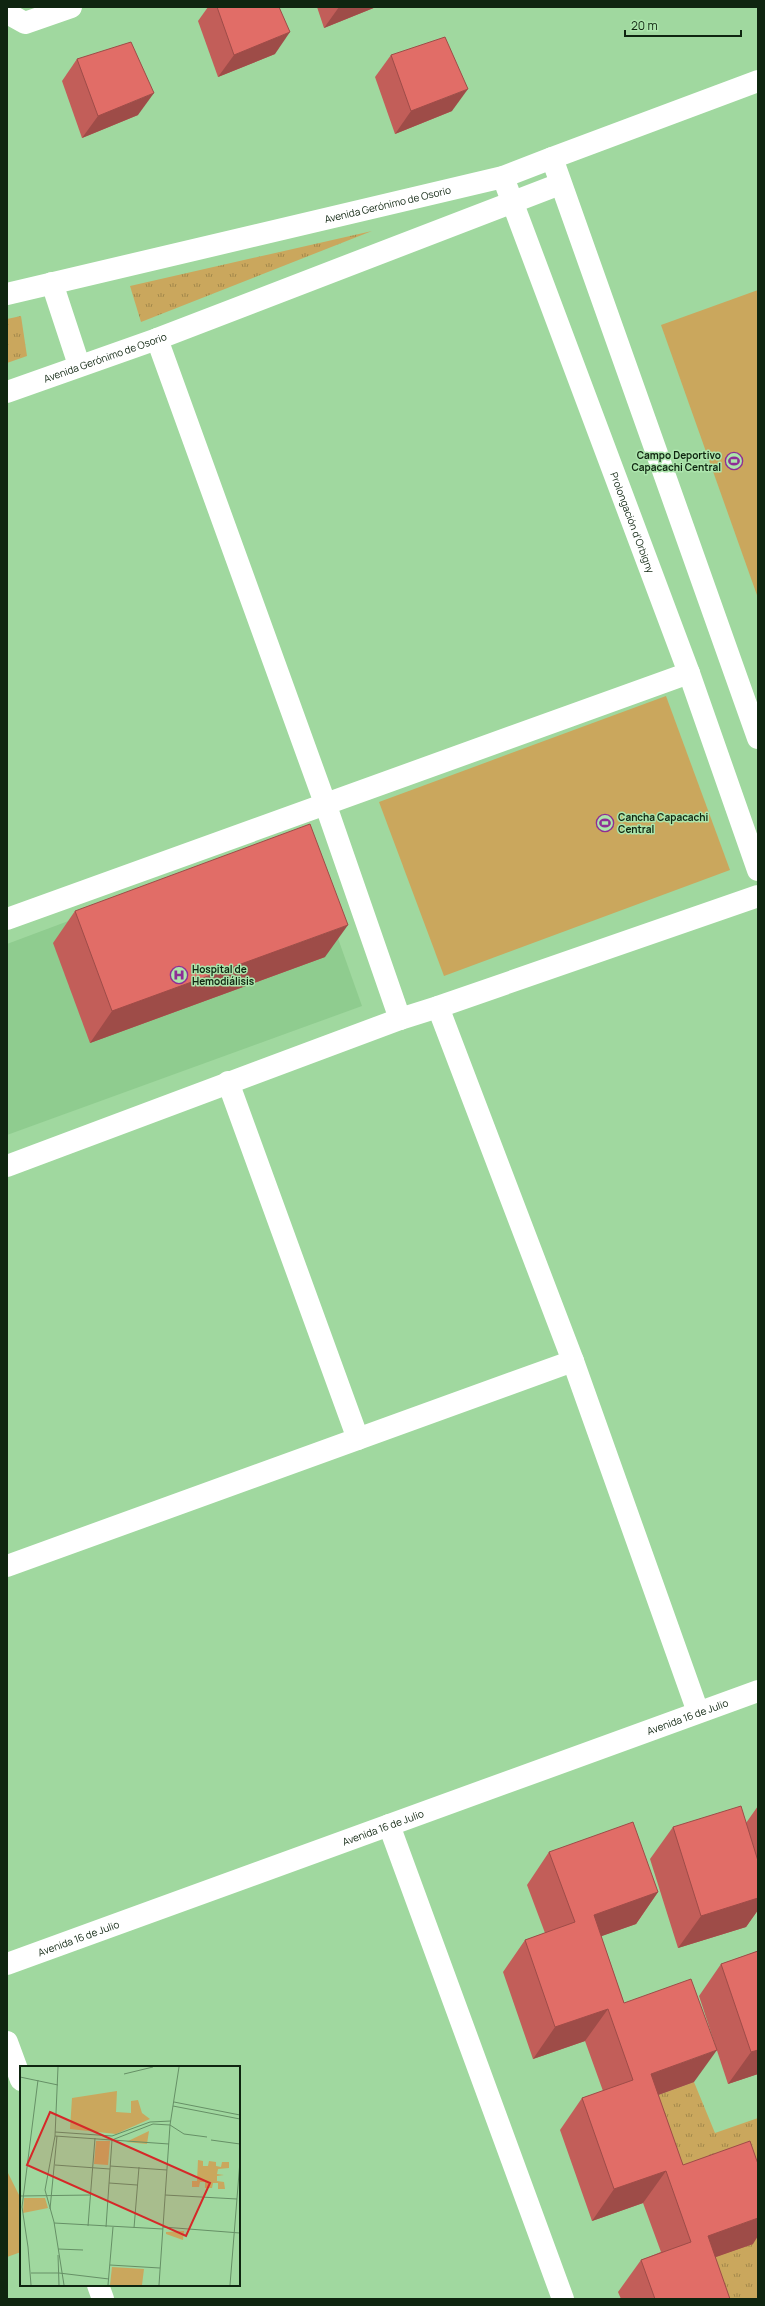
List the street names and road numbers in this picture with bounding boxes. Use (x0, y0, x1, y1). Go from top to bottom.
street label: Avenida Gerónimo de Osorio (323, 183, 452, 226)
street label: Avenida Gerónimo de Osorio (42, 329, 169, 386)
street label: Prolongación d'Orbigny (607, 470, 658, 576)
street label: Avenida 16 de Julio (645, 1695, 730, 1738)
street label: Avenida 16 de Julio (340, 1806, 426, 1849)
street label: Avenida 16 de Julio (36, 1917, 121, 1959)

